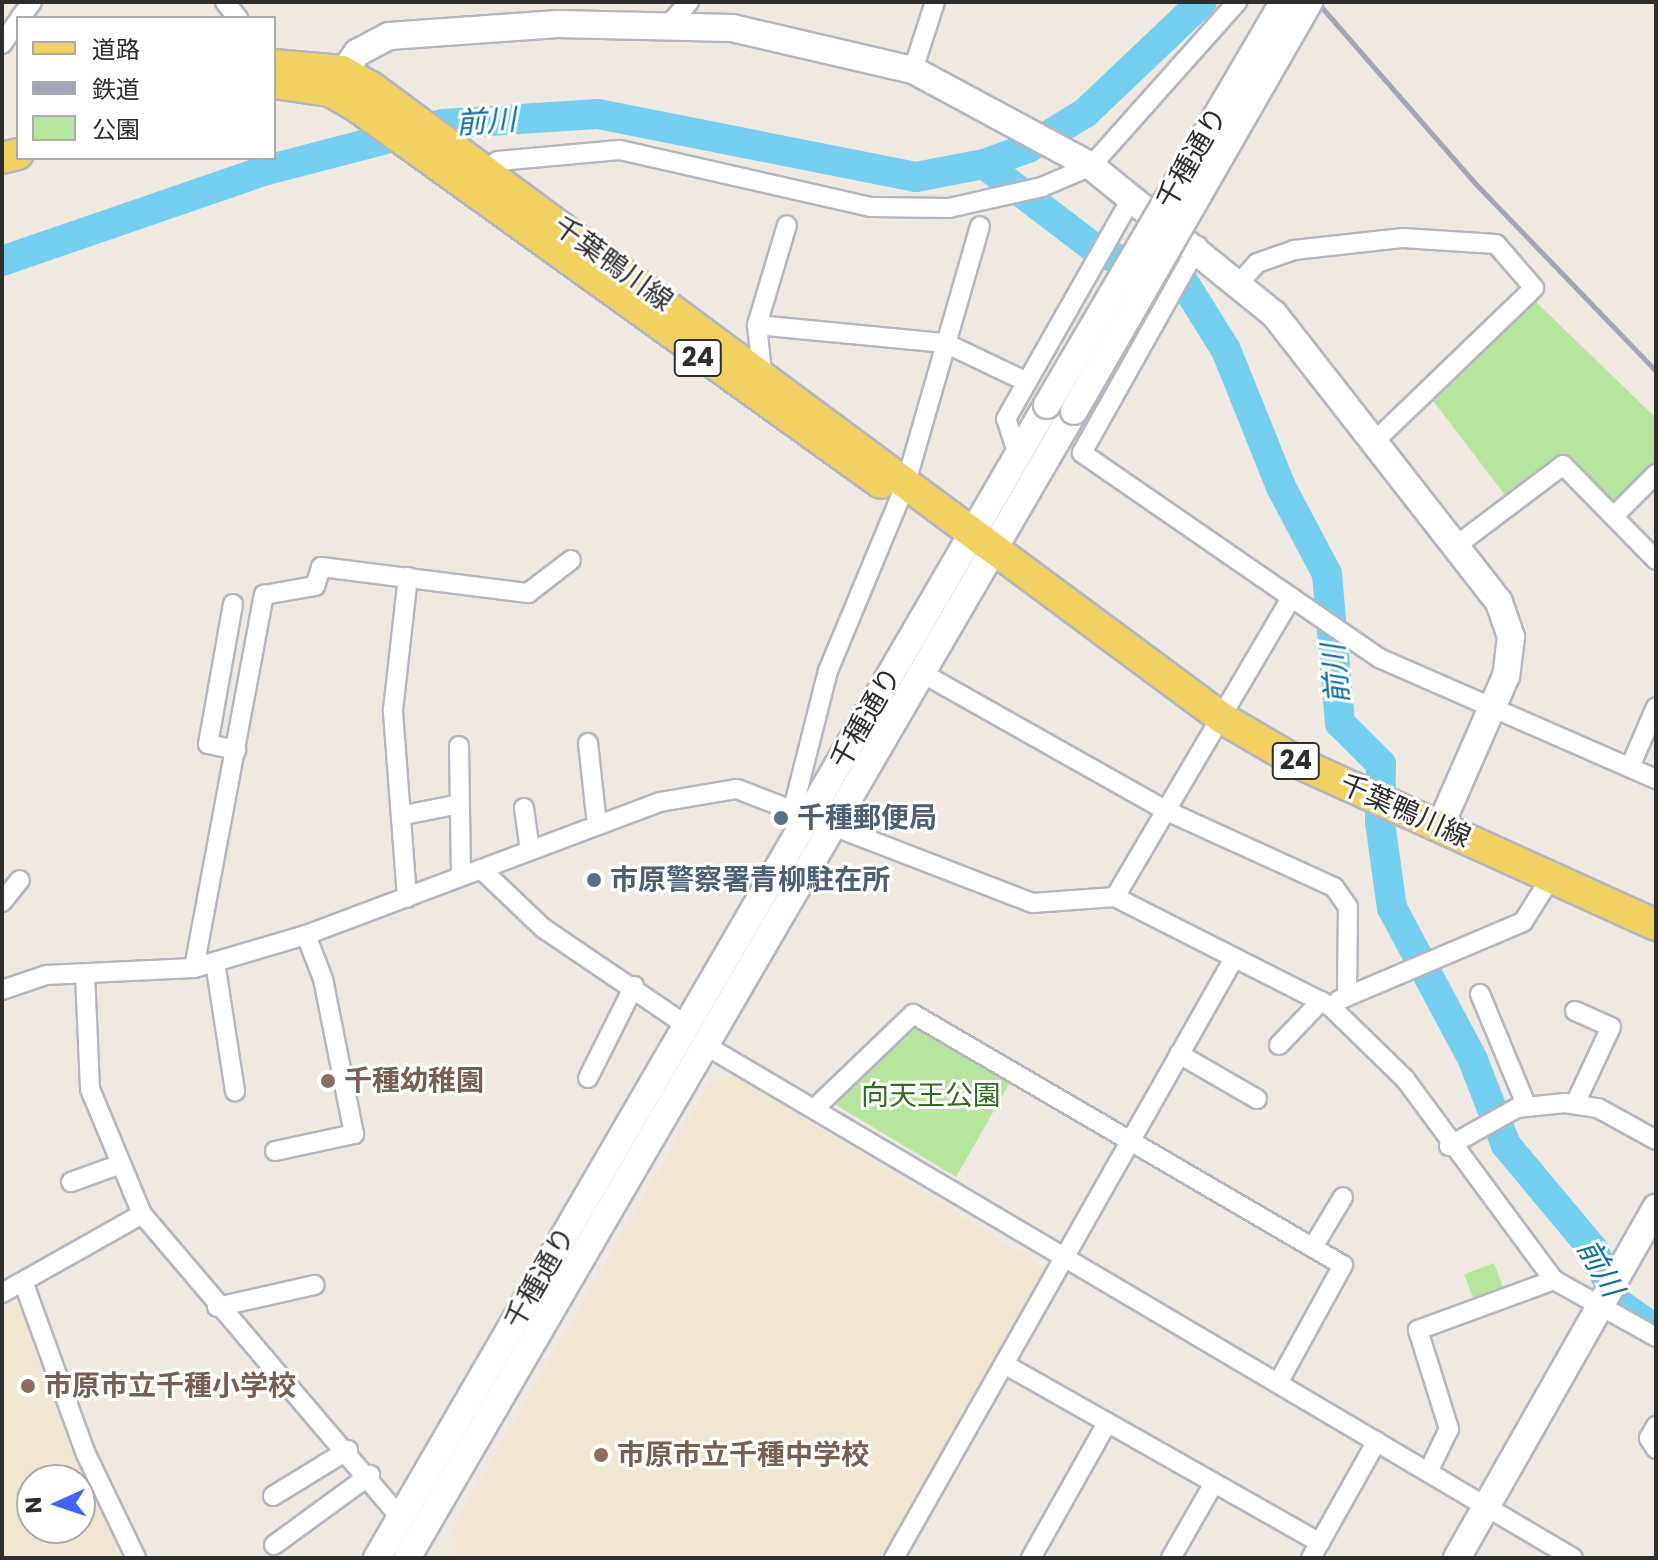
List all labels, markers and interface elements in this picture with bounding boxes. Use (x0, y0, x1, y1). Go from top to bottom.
legend (16, 16, 276, 160)
text: 道路 (92, 33, 140, 66)
text: 鉄道 (92, 73, 140, 106)
street label: 千種通り (1149, 101, 1235, 215)
water label: 前川 (455, 102, 517, 142)
text: 公園 (92, 113, 140, 146)
street label: 千葉鴨川線 (546, 209, 680, 319)
road number: 24 (672, 336, 724, 380)
water label: 前川 (1315, 643, 1357, 705)
street label: 千種通り (823, 661, 909, 775)
road number: 24 (1270, 739, 1322, 783)
street label: 千葉鴨川線 (1334, 767, 1476, 855)
place label: 千種郵便局 (797, 801, 937, 835)
marker: 千種郵便局 (772, 809, 790, 827)
place label: 市原警察署青柳駐在所 (610, 863, 890, 897)
marker: 市原警察署青柳駐在所 (585, 871, 603, 889)
place label: 千種幼稚園 (344, 1064, 484, 1098)
marker: 千種幼稚園 (319, 1072, 337, 1090)
park label: 向天王公園 (861, 1079, 1001, 1113)
street label: 千種通り (497, 1221, 583, 1335)
water label: 前川 (1569, 1233, 1631, 1303)
place label: 市原市立千種小学校 (44, 1369, 296, 1403)
marker: 市原市立千種小学校 (19, 1377, 37, 1395)
place label: 市原市立千種中学校 (617, 1438, 869, 1472)
marker: 市原市立千種中学校 (592, 1446, 610, 1464)
north arrow (16, 1464, 96, 1544)
text: N (18, 1496, 49, 1514)

